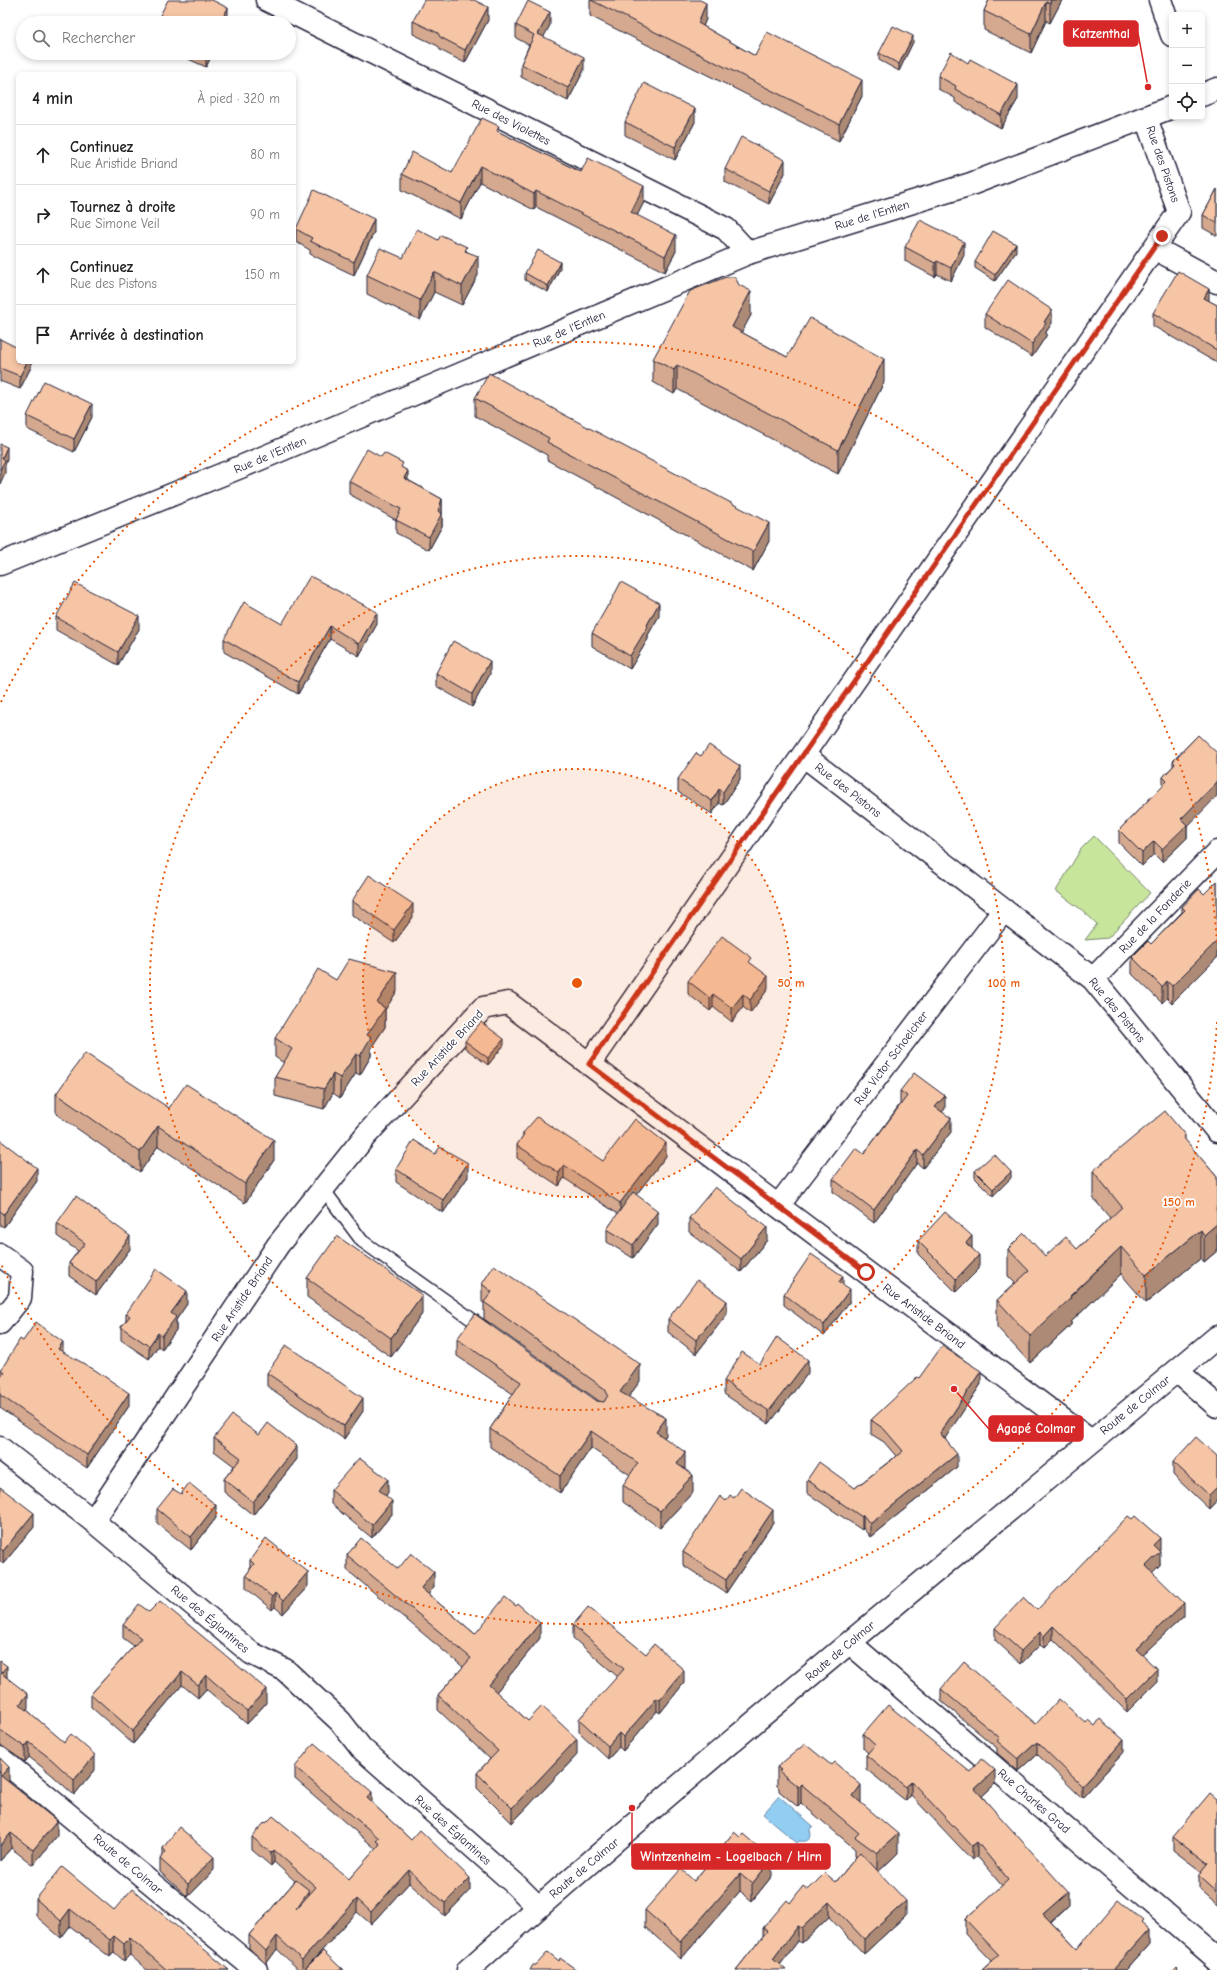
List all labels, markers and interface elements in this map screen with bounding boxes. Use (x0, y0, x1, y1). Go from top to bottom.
map controls (1169, 12, 1205, 120)
button: + (1169, 12, 1205, 48)
search box (16, 16, 296, 60)
callout: Katzenthal (1064, 21, 1138, 46)
text: Katzenthal (1072, 26, 1130, 41)
icon: search (30, 27, 52, 49)
text: Rechercher (62, 29, 135, 47)
button: − (1169, 48, 1205, 84)
button: locate (1169, 84, 1205, 120)
text: 4 min (32, 89, 73, 108)
text: À pied · 320 m (197, 91, 280, 106)
street label: Rue des Violettes (469, 96, 553, 148)
street label: Rue des Pistons (1143, 124, 1183, 204)
text: Continuez (70, 138, 133, 156)
icon: ahead (32, 144, 54, 166)
text: 80 m (250, 147, 280, 162)
text: Rue Aristide Briand (70, 156, 178, 171)
street label: Rue de l'Entlen (833, 197, 911, 233)
text: Tournez à droite (70, 198, 175, 216)
icon: right (32, 204, 54, 226)
text: 90 m (250, 207, 280, 222)
text: Rue Simone Veil (70, 216, 160, 231)
route end (1153, 227, 1171, 245)
text: Continuez (70, 258, 133, 276)
icon: ahead (32, 264, 54, 286)
text: 150 m (245, 267, 280, 282)
text: Rue des Pistons (70, 276, 157, 291)
street label: Rue de l'Entlen (531, 307, 607, 351)
icon: arrive (32, 324, 54, 346)
text: Arrivée à destination (70, 326, 204, 344)
street label: Rue de l'Entlen (232, 433, 308, 477)
street label: Rue des Pistons (812, 760, 884, 820)
street label: Rue de la Fonderie (1116, 876, 1194, 956)
street label: Rue des Pistons (1086, 975, 1148, 1045)
centre of rings (570, 976, 584, 990)
text: 50 m (777, 976, 805, 990)
text: 100 m (988, 976, 1020, 990)
street label: Rue Aristide Briand (408, 1007, 486, 1089)
street label: Rue Victor Schoelcher (851, 1008, 931, 1107)
text: 150 m (1163, 1195, 1195, 1209)
street label: Rue Aristide Briand (208, 1254, 276, 1344)
route start (857, 1263, 875, 1281)
street label: Rue Aristide Briand (880, 1280, 968, 1352)
street label: Route de Colmar (1097, 1372, 1173, 1438)
callout: Agapé Colmar (989, 1416, 1083, 1441)
text: Agapé Colmar (997, 1421, 1076, 1436)
street label: Rue des Églantines (168, 1582, 252, 1656)
street label: Route de Colmar (802, 1618, 878, 1684)
street label: Rue Charles Grad (995, 1766, 1073, 1836)
street label: Rue des Églantines (412, 1792, 494, 1868)
street label: Route de Colmar (90, 1831, 166, 1897)
street label: Route de Colmar (546, 1835, 622, 1901)
callout: Wintzenheim - Logelbach / Hirn (632, 1844, 830, 1869)
text: Wintzenheim - Logelbach / Hirn (640, 1849, 822, 1864)

